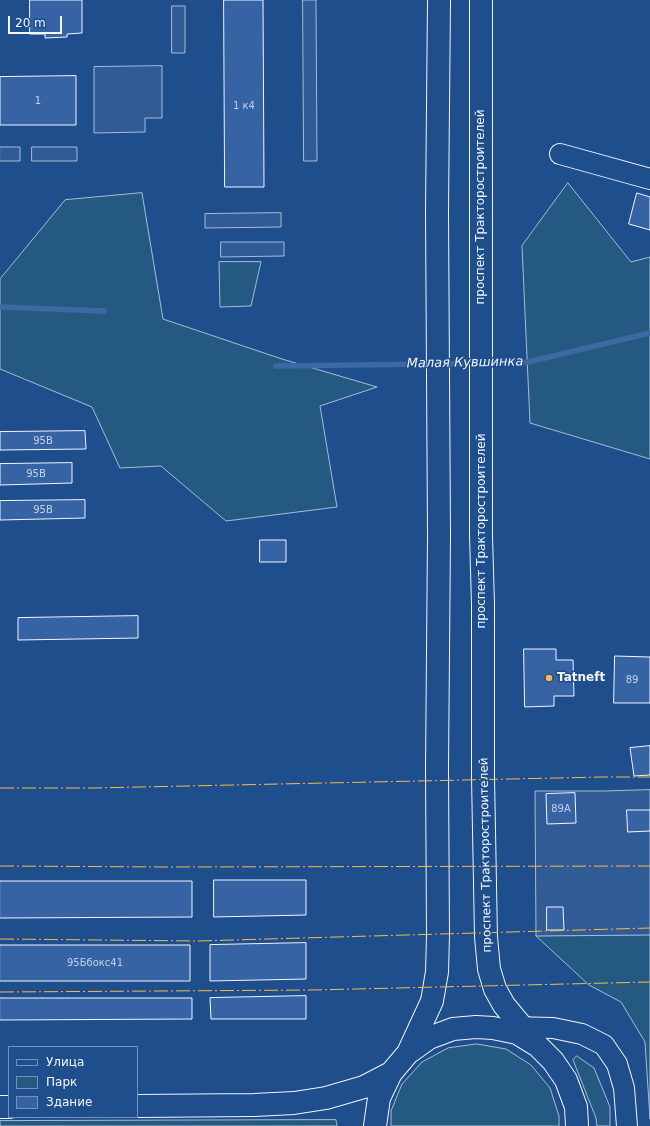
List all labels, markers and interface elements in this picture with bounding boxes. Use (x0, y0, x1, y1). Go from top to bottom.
scale bar (10, 8, 64, 34)
text: 20 m (15, 16, 46, 30)
house number: 1 (35, 95, 41, 107)
house number: 1 к4 (233, 100, 255, 112)
street label: проспект Тракторостроителей (474, 109, 488, 305)
water label: Малая Кувшинка (407, 354, 523, 372)
street label: проспект Тракторостроителей (475, 433, 489, 629)
house number: 95В (33, 435, 53, 447)
house number: 95В (26, 468, 46, 480)
house number: 95В (33, 504, 53, 516)
place label: Tatneft (557, 671, 605, 685)
marker: Tatneft (544, 673, 554, 683)
house number: 89 (626, 674, 638, 686)
street label: проспект Тракторостроителей (477, 757, 495, 953)
house number: 89А (551, 803, 571, 815)
house number: 95Ббокс41 (67, 957, 123, 969)
legend (8, 1046, 138, 1118)
text: Улица (46, 1055, 84, 1069)
text: Парк (46, 1075, 77, 1089)
text: Здание (46, 1095, 92, 1109)

